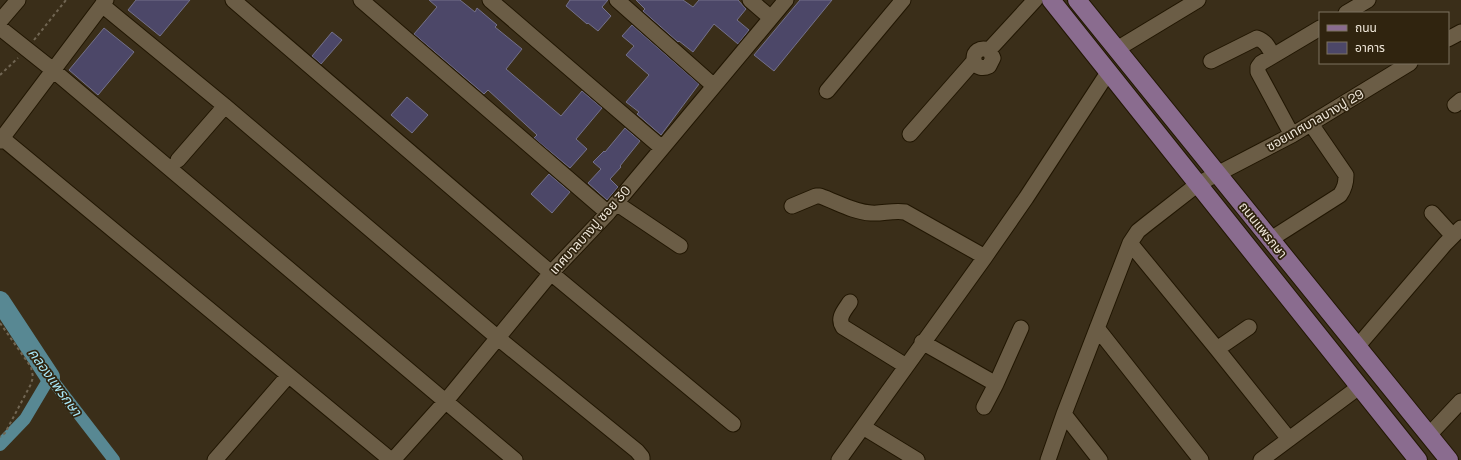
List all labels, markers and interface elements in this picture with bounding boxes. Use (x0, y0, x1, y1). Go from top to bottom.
legend (1319, 12, 1449, 64)
text: ถนน (1355, 20, 1377, 36)
text: อาคาร (1355, 40, 1385, 56)
street label: ซอยเทศบาลบางปู 29 (1263, 85, 1367, 155)
street label: เทศบาลบางปู ซอย 30 (546, 182, 634, 278)
street label: ถนนแพรกษา (1235, 198, 1291, 262)
water label: คลองแพรกษา (24, 345, 86, 420)

